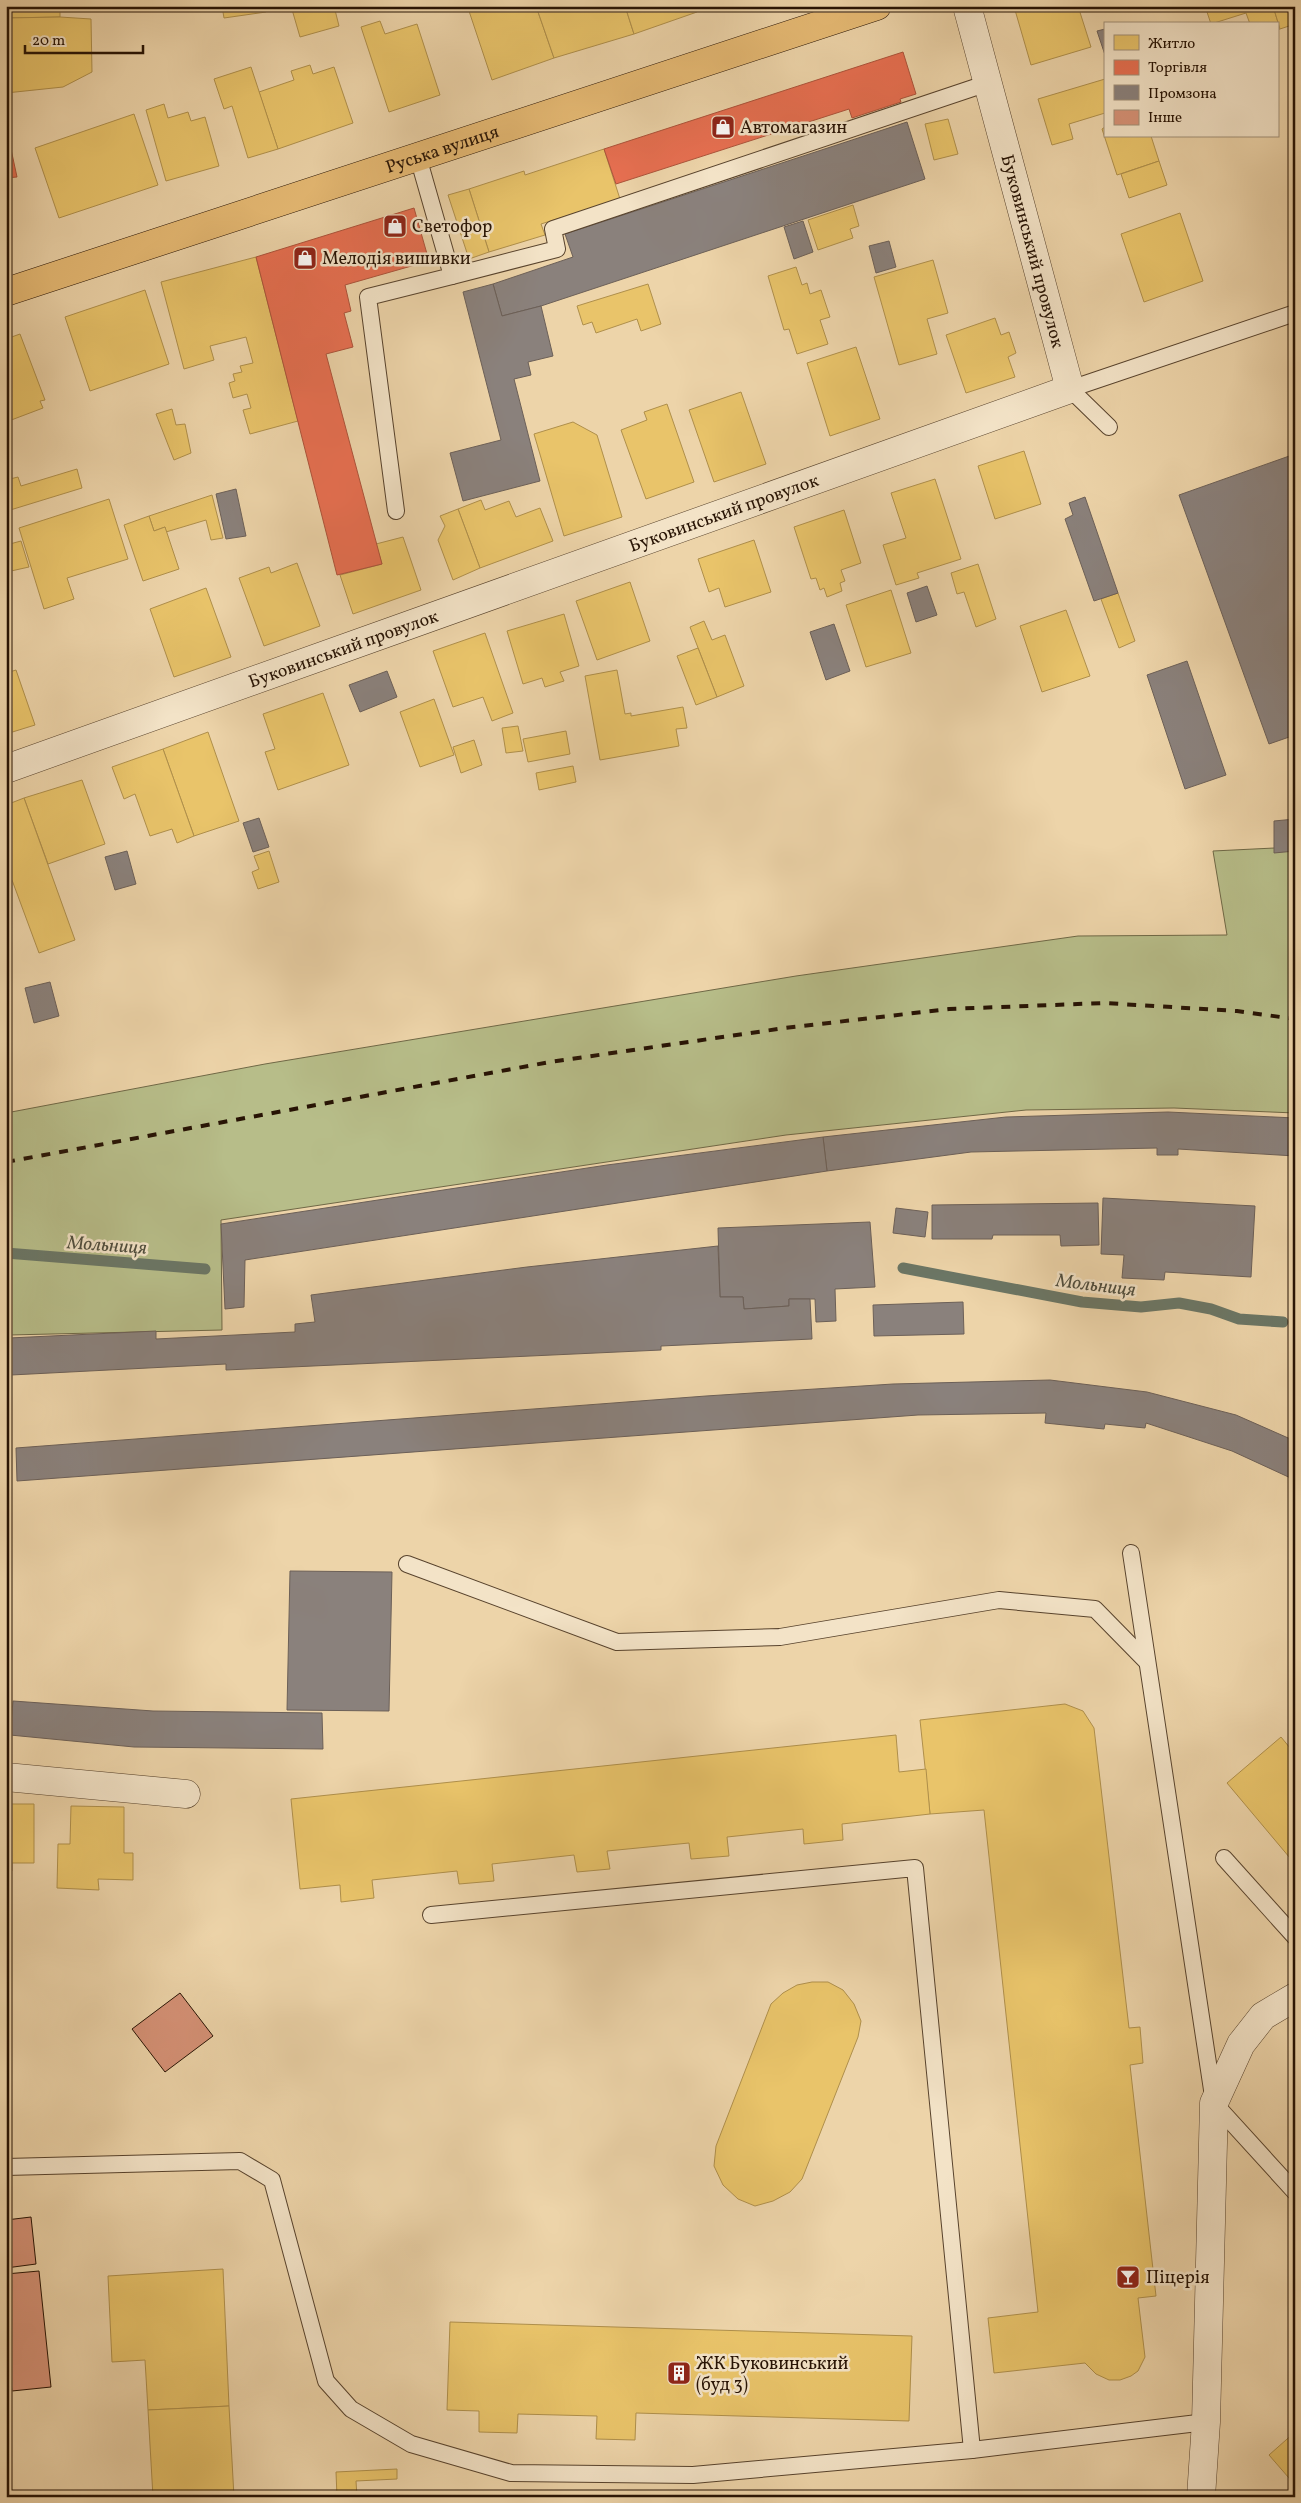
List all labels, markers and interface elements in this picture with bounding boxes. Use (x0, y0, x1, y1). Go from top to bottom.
scale bar (25, 22, 142, 54)
legend (1104, 22, 1278, 138)
text: 20 m (32, 31, 65, 52)
text: Житло (1148, 34, 1195, 55)
text: Торгівля (1148, 58, 1207, 79)
text: Промзона (1148, 84, 1217, 105)
text: Інше (1148, 108, 1182, 129)
shop icon: Автомагазин (710, 114, 736, 140)
place label: Автомагазин (740, 116, 847, 141)
street label: Руська вулиця (383, 120, 503, 181)
street label: Буковинський провулок (994, 152, 1070, 351)
shop icon: Светофор (382, 213, 408, 239)
place label: Светофор (412, 215, 492, 240)
shop icon: Мелодія вишивки (292, 245, 318, 271)
place label: Мелодія вишивки (322, 247, 471, 272)
street label: Буковинський провулок (626, 469, 823, 559)
street label: Буковинський провулок (245, 605, 442, 695)
water label: Мольниця (65, 1230, 148, 1262)
water label: Мольниця (1054, 1268, 1137, 1304)
bar icon: Піцерія (1115, 2264, 1141, 2290)
place label: Піцерія (1146, 2266, 1210, 2291)
place label: ЖК Буковинський (буд 3) (696, 2352, 848, 2398)
building icon: ЖК Буковинський (буд 3) (666, 2360, 692, 2386)

